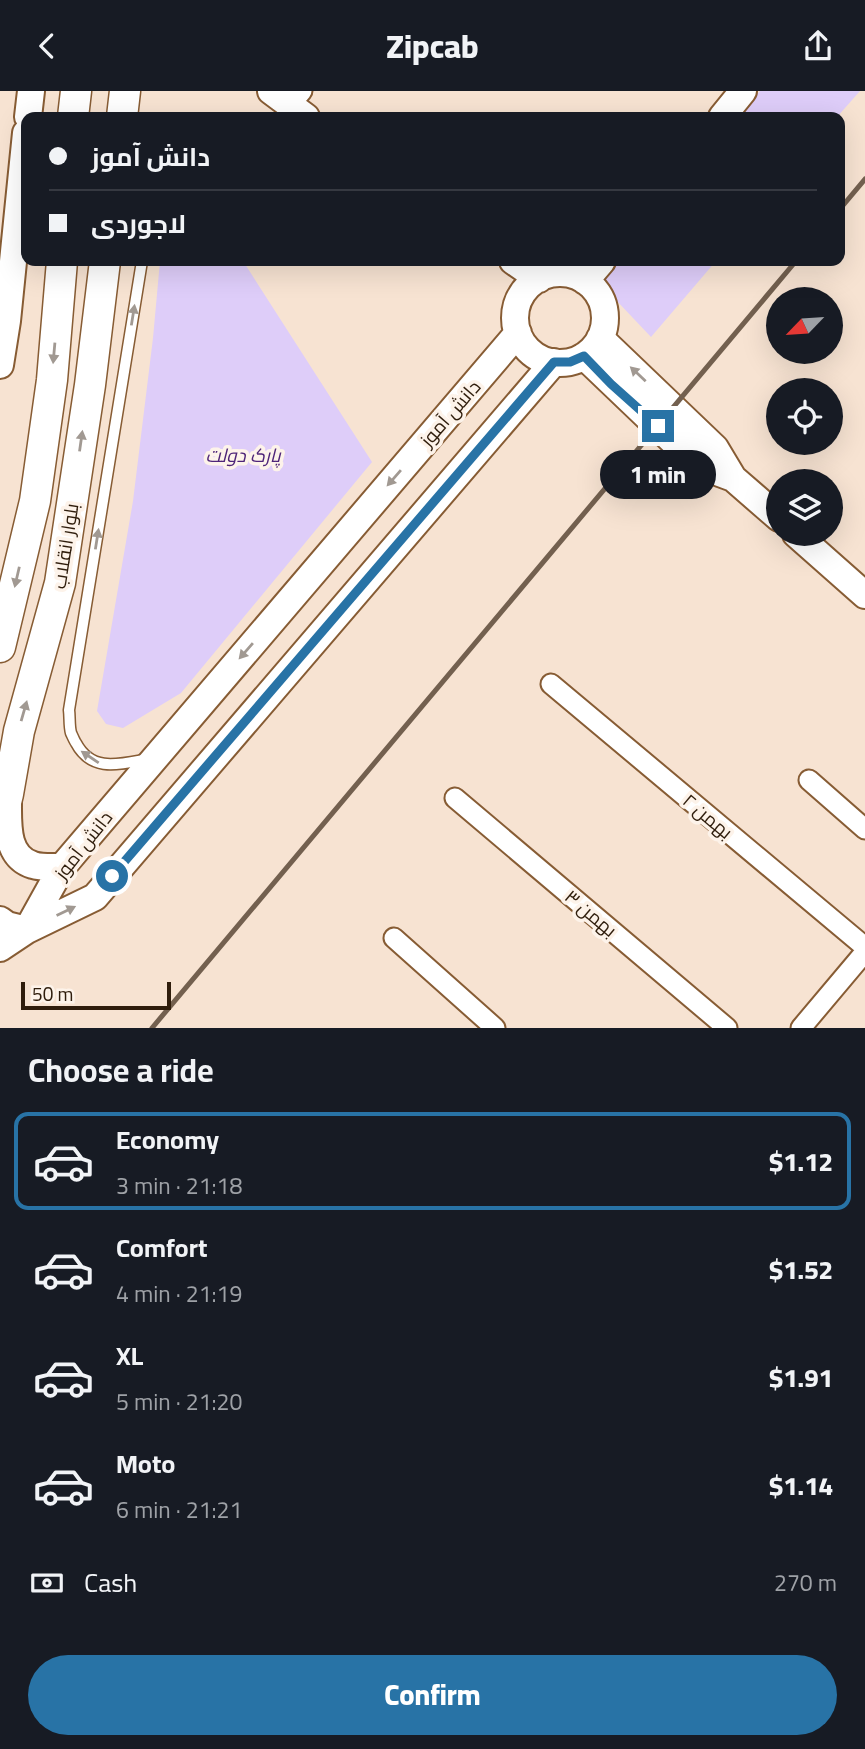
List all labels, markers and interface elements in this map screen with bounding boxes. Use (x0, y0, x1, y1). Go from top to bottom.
text: Zipcab (386, 16, 479, 76)
icon: back (28, 27, 66, 65)
icon: share (799, 27, 837, 65)
text: دانش آموز (91, 132, 210, 181)
text: لاجوردی (91, 199, 186, 248)
north arrow (766, 287, 844, 364)
map controls (766, 287, 843, 546)
one-way arrow (128, 304, 139, 326)
one-way arrow (48, 342, 59, 364)
one-way arrow (629, 366, 647, 382)
street label: دانش آموز (409, 371, 490, 456)
button: locate (766, 378, 843, 455)
route end (642, 410, 674, 442)
one-way arrow (76, 430, 87, 452)
park label: پارک دولت (205, 437, 281, 473)
callout: 1 min (600, 451, 716, 499)
text: 1 min (630, 453, 686, 496)
button: layers (766, 469, 843, 546)
one-way arrow (387, 470, 402, 487)
street label: بلوار انقلاب (40, 501, 90, 591)
one-way arrow (92, 528, 103, 550)
one-way arrow (11, 566, 22, 588)
one-way arrow (239, 643, 254, 660)
one-way arrow (20, 700, 30, 721)
one-way arrow (80, 750, 100, 763)
street label: بهمن ۲ (674, 784, 742, 848)
street label: دانش آموز (43, 802, 122, 889)
route start (96, 860, 128, 892)
street label: بهمن ۳ (556, 880, 626, 946)
one-way arrow (56, 905, 76, 917)
text: 50 m (32, 976, 73, 1012)
scale bar (21, 979, 172, 1011)
text: Choose a ride (28, 1040, 214, 1100)
text: Economy (116, 1115, 219, 1164)
icon: car (32, 1130, 95, 1193)
text: $1.12 (769, 1137, 833, 1186)
text: 3 min · 21:18 (116, 1164, 242, 1207)
text: Comfort (116, 1223, 207, 1272)
icon: car (32, 1238, 95, 1301)
text: $1.52 (769, 1245, 833, 1294)
text: 4 min · 21:19 (116, 1272, 242, 1315)
text: XL (116, 1331, 143, 1380)
icon: car (32, 1346, 95, 1409)
text: $1.91 (769, 1353, 833, 1402)
text: 5 min · 21:20 (116, 1380, 242, 1423)
text: Moto (116, 1439, 175, 1488)
icon: car (32, 1454, 95, 1517)
text: $1.14 (769, 1461, 833, 1510)
text: 6 min · 21:21 (116, 1488, 242, 1531)
text: Cash (84, 1558, 137, 1607)
text: 270 m (774, 1561, 837, 1604)
icon: cash (28, 1564, 66, 1602)
button: Confirm (28, 1655, 837, 1735)

